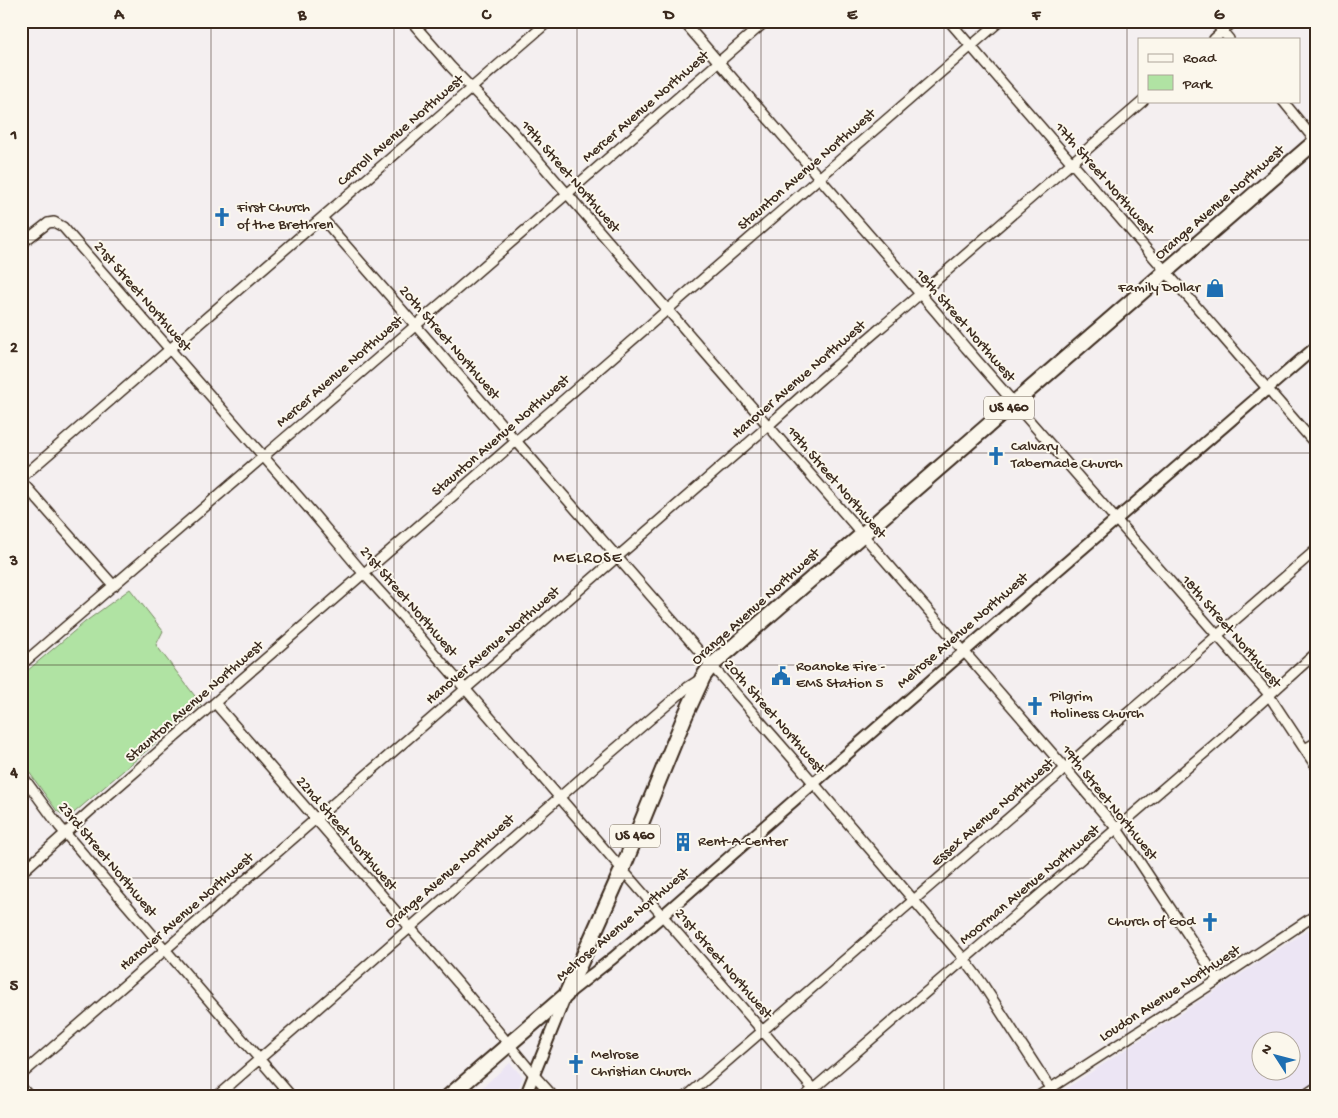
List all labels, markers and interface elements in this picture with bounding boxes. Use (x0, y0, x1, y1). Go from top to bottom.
text: A (113, 7, 125, 26)
text: B (297, 7, 307, 26)
text: C (481, 7, 492, 26)
text: D (662, 7, 675, 26)
text: E (847, 7, 858, 26)
text: F (1031, 7, 1042, 26)
text: G (1214, 7, 1225, 26)
legend (1138, 38, 1300, 102)
street label: Mercer Avenue Northwest (579, 46, 714, 167)
text: Road (1183, 50, 1217, 68)
street label: Carroll Avenue Northwest (334, 70, 469, 191)
text: Park (1182, 76, 1213, 94)
street label: Staunton Avenue Northwest (734, 104, 881, 235)
street label: 19th Street Northwest (516, 116, 625, 238)
street label: 17th Street Northwest (1050, 118, 1159, 240)
text: 1 (10, 127, 17, 146)
street label: Orange Avenue Northwest (1151, 140, 1290, 264)
place label: First Church of the Brethren (236, 199, 333, 234)
church icon: First Church of the Brethren (211, 206, 233, 228)
street label: 21st Street Northwest (89, 238, 196, 357)
street label: 18th Street Northwest (910, 265, 1020, 388)
shop icon: Family Dollar (1204, 277, 1226, 299)
place label: Family Dollar (1117, 279, 1202, 297)
street label: 20th Street Northwest (395, 282, 505, 405)
street label: Mercer Avenue Northwest (273, 311, 408, 432)
street label: Hanover Avenue Northwest (728, 316, 871, 443)
text: 2 (10, 340, 18, 359)
street label: Staunton Avenue Northwest (428, 370, 575, 501)
road number: US 460 (984, 396, 1034, 419)
street label: 19th Street Northwest (782, 422, 891, 544)
place label: Calvary Tabernacle Church (1010, 438, 1123, 473)
church icon: Calvary Tabernacle Church (985, 445, 1007, 467)
street label: 21st Street Northwest (355, 543, 462, 662)
street label: Orange Avenue Northwest (688, 543, 825, 669)
district label: MELROSE (553, 550, 623, 569)
text: 3 (9, 553, 18, 572)
street label: Melrose Avenue Northwest (894, 568, 1034, 693)
street label: 18th Street Northwest (1176, 571, 1286, 694)
street label: Hanover Avenue Northwest (422, 582, 565, 709)
street label: Staunton Avenue Northwest (122, 636, 269, 767)
street label: 20th Street Northwest (720, 656, 830, 779)
place label: Roanoke Fire - EMS Station 5 (796, 658, 885, 693)
public building icon: Roanoke Fire - EMS Station 5 (770, 665, 792, 687)
place label: Pilgrim Holiness Church (1049, 688, 1144, 723)
church icon: Pilgrim Holiness Church (1024, 695, 1046, 717)
street label: 19th Street Northwest (1056, 741, 1162, 866)
street label: Essex Avenue Northwest (928, 754, 1059, 871)
text: 4 (9, 765, 18, 784)
street label: 22nd Street Northwest (291, 773, 402, 896)
street label: 23rd Street Northwest (54, 799, 162, 923)
street label: Orange Avenue Northwest (381, 809, 520, 933)
street label: Moorman Avenue Northwest (956, 820, 1105, 949)
road number: US 460 (610, 824, 660, 848)
building icon: Rent-A-Center (672, 831, 694, 853)
place label: Rent-A-Center (698, 833, 789, 851)
street label: Hanover Avenue Northwest (116, 848, 259, 975)
street label: Melrose Avenue Northwest (553, 863, 695, 986)
street label: 21st Street Northwest (670, 905, 777, 1024)
church icon: Church of God (1199, 911, 1221, 933)
place label: Church of God (1108, 913, 1196, 931)
street label: Loudon Avenue Northwest (1096, 941, 1245, 1046)
text: 5 (10, 978, 19, 997)
north arrow (1250, 1030, 1300, 1080)
text: N (1258, 1041, 1277, 1059)
place label: Melrose Christian Church (591, 1046, 691, 1081)
church icon: Melrose Christian Church (565, 1053, 587, 1075)

